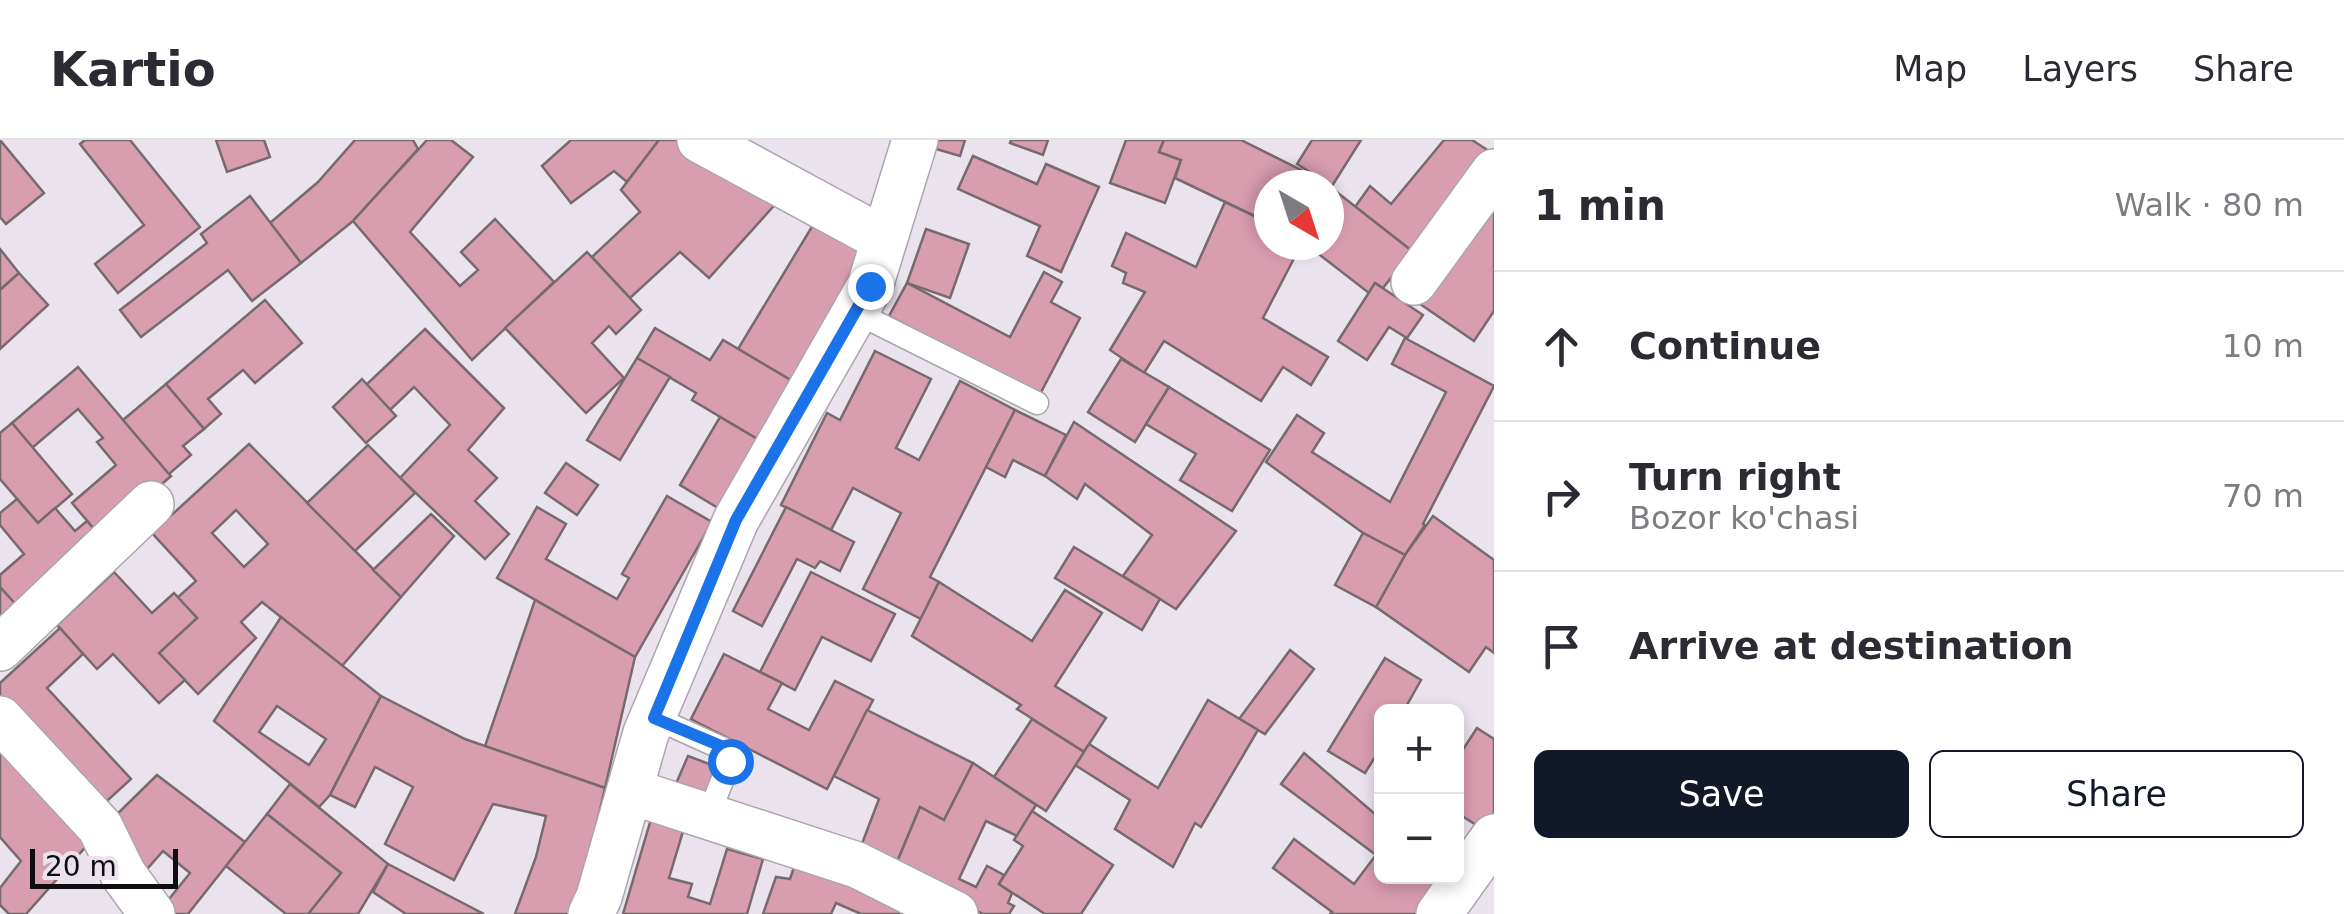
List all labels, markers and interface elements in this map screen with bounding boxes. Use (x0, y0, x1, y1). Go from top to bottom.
text: Kartio (50, 41, 216, 97)
text: Map (1893, 49, 1967, 89)
text: Layers (2022, 49, 2138, 89)
text: Share (2193, 49, 2294, 89)
north arrow (1254, 170, 1344, 260)
text: 1 min (1534, 181, 1666, 230)
text: Walk · 80 m (2115, 186, 2304, 224)
route end (848, 264, 894, 310)
icon: ahead (1534, 319, 1589, 374)
text: Continue (1629, 324, 1821, 368)
text: 10 m (2222, 327, 2304, 365)
text: Turn right (1629, 455, 1841, 499)
icon: right (1534, 469, 1589, 524)
text: 70 m (2222, 477, 2304, 515)
text: Bozor ko'chasi (1629, 499, 1859, 537)
icon: arrive (1534, 619, 1589, 674)
text: Arrive at destination (1629, 624, 2074, 668)
map controls (1374, 704, 1464, 884)
button: + (1374, 704, 1464, 794)
route start (708, 739, 754, 785)
button: Save (1534, 750, 1909, 838)
button: Share (1929, 750, 2304, 838)
button: − (1374, 794, 1464, 884)
scale bar (30, 844, 178, 888)
text: 20 m (45, 850, 117, 883)

